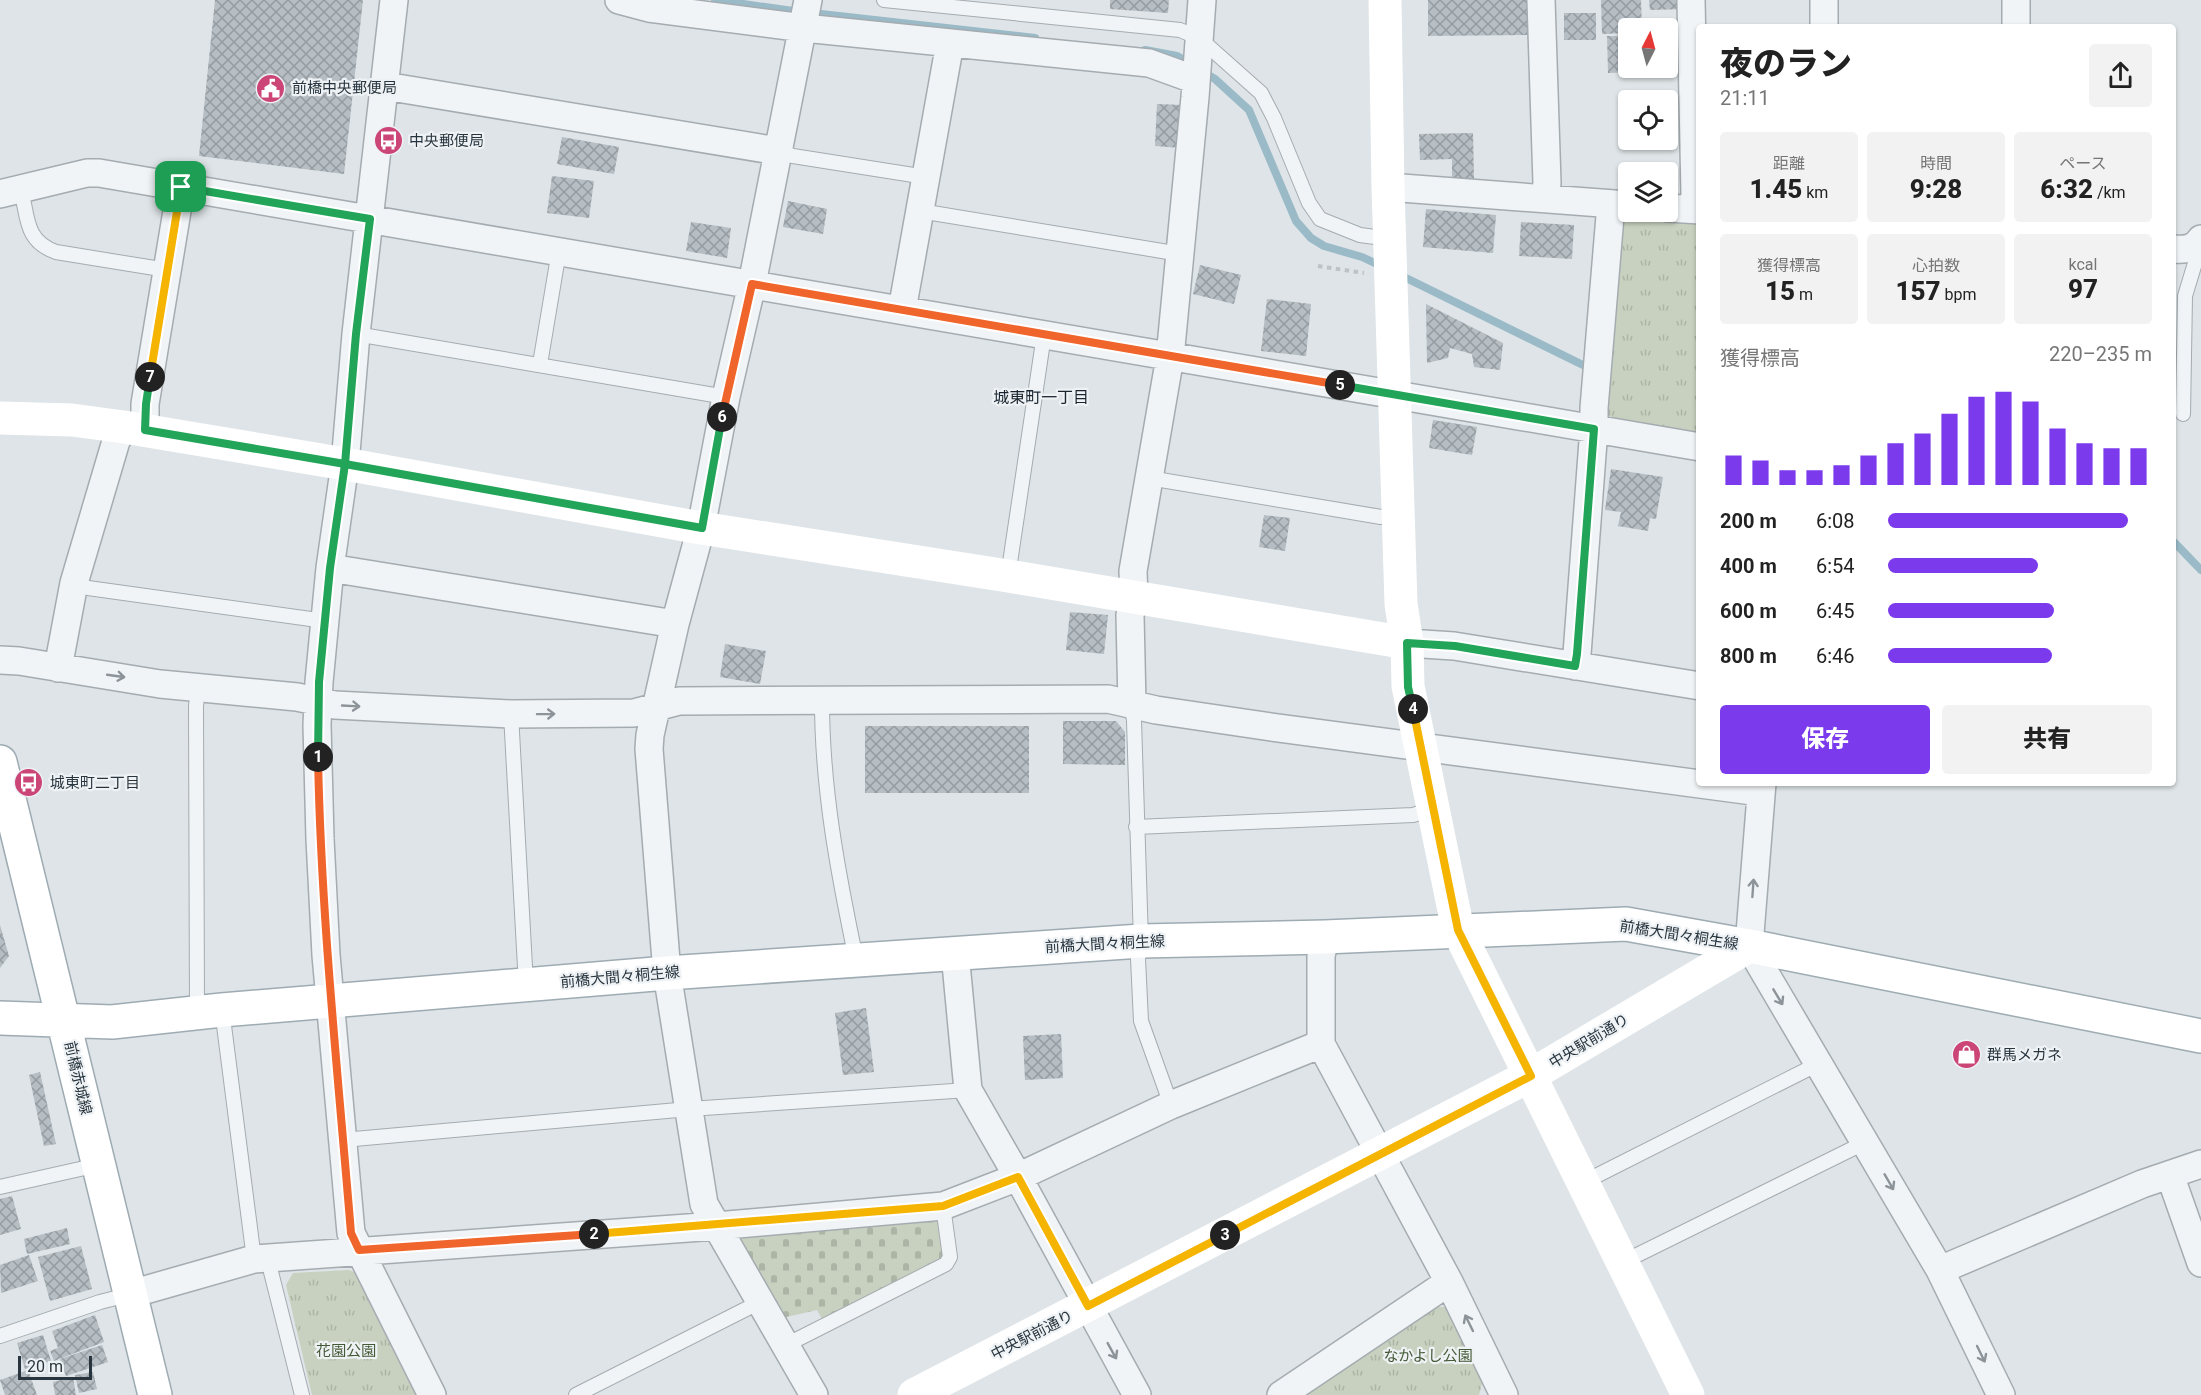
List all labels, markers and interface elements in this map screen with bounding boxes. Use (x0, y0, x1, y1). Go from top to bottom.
north arrow (1618, 18, 1678, 78)
map controls (1618, 18, 1678, 222)
text: 夜のラン (1720, 44, 1852, 83)
button: share (2089, 44, 2152, 107)
public building icon: 前橋中央郵便局 (255, 72, 287, 104)
place label: 前橋中央郵便局 (292, 79, 397, 97)
text: 21:11 (1720, 86, 1770, 110)
button: locate (1618, 90, 1678, 150)
bus stop icon: 中央郵便局 (372, 125, 404, 157)
place label: 中央郵便局 (409, 132, 484, 150)
text: 距離 (1773, 154, 1805, 173)
text: 時間 (1920, 154, 1952, 173)
text: ペース (2059, 154, 2107, 173)
pin (155, 161, 206, 212)
button: layers (1618, 162, 1678, 222)
icon: arrive (164, 170, 197, 203)
text: 1.45 (1750, 174, 1802, 204)
text: 9:28 (1910, 174, 1962, 204)
text: 6:32 (2040, 174, 2093, 204)
text: km (1802, 183, 1828, 202)
text: /km (2093, 183, 2126, 202)
text: kcal (2069, 255, 2097, 274)
text: 獲得標高 (1757, 256, 1821, 275)
text: 心拍数 (1912, 256, 1960, 275)
text: 97 (2068, 274, 2098, 304)
text: 15 (1765, 276, 1795, 306)
text: 157 (1896, 276, 1941, 306)
text: m (1795, 285, 1813, 304)
text: bpm (1941, 285, 1976, 304)
text: 220–235 m (2049, 342, 2152, 366)
text: 獲得標高 (1720, 346, 1800, 370)
pin: 7 (135, 362, 165, 392)
text: 7 (145, 367, 155, 386)
pin: 5 (1325, 370, 1355, 400)
text: 5 (1335, 375, 1345, 394)
district label: 城東町一丁目 (993, 388, 1089, 407)
pin: 6 (707, 402, 737, 432)
text: 6 (717, 407, 727, 426)
text: 200 m (1720, 509, 1777, 533)
text: 6:08 (1816, 509, 1855, 533)
text: 400 m (1720, 554, 1777, 578)
text: 6:54 (1816, 554, 1855, 578)
text: 600 m (1720, 599, 1777, 623)
text: 6:45 (1816, 599, 1855, 623)
text: 800 m (1720, 644, 1777, 668)
text: 6:46 (1816, 644, 1855, 668)
one-way arrow (106, 670, 126, 681)
pin: 4 (1398, 694, 1428, 724)
text: 4 (1408, 699, 1418, 718)
one-way arrow (341, 700, 360, 711)
button: 保存 (1720, 705, 1930, 774)
button: 共有 (1942, 705, 2152, 774)
one-way arrow (535, 708, 555, 720)
pin: 1 (303, 742, 333, 772)
text: 1 (313, 747, 323, 766)
bus stop icon: 城東町二丁目 (13, 767, 45, 799)
place label: 城東町二丁目 (50, 774, 140, 792)
one-way arrow (1748, 878, 1759, 898)
street label: 前橋大間々桐生線 (1618, 917, 1740, 953)
street label: 前橋大間々桐生線 (1045, 932, 1165, 956)
street label: 前橋大間々桐生線 (559, 963, 681, 991)
one-way arrow (1772, 988, 1784, 1005)
street label: 中央駅前通り (1546, 1010, 1632, 1072)
street label: 前橋赤城線 (61, 1039, 95, 1117)
shop icon: 群馬メガネ (1950, 1039, 1982, 1071)
place label: 群馬メガネ (1987, 1046, 2062, 1064)
one-way arrow (1883, 1173, 1895, 1190)
pin: 2 (579, 1219, 609, 1249)
pin: 3 (1210, 1220, 1240, 1250)
text: 2 (589, 1224, 599, 1243)
text: 3 (1220, 1225, 1230, 1244)
street label: 中央駅前通り (988, 1307, 1076, 1363)
one-way arrow (1463, 1315, 1475, 1333)
park label: 花園公園 (316, 1342, 376, 1360)
one-way arrow (1107, 1342, 1119, 1359)
one-way arrow (1975, 1345, 1987, 1363)
park label: なかよし公園 (1383, 1347, 1473, 1365)
scale bar (18, 1353, 92, 1380)
text: 20 m (27, 1357, 63, 1376)

